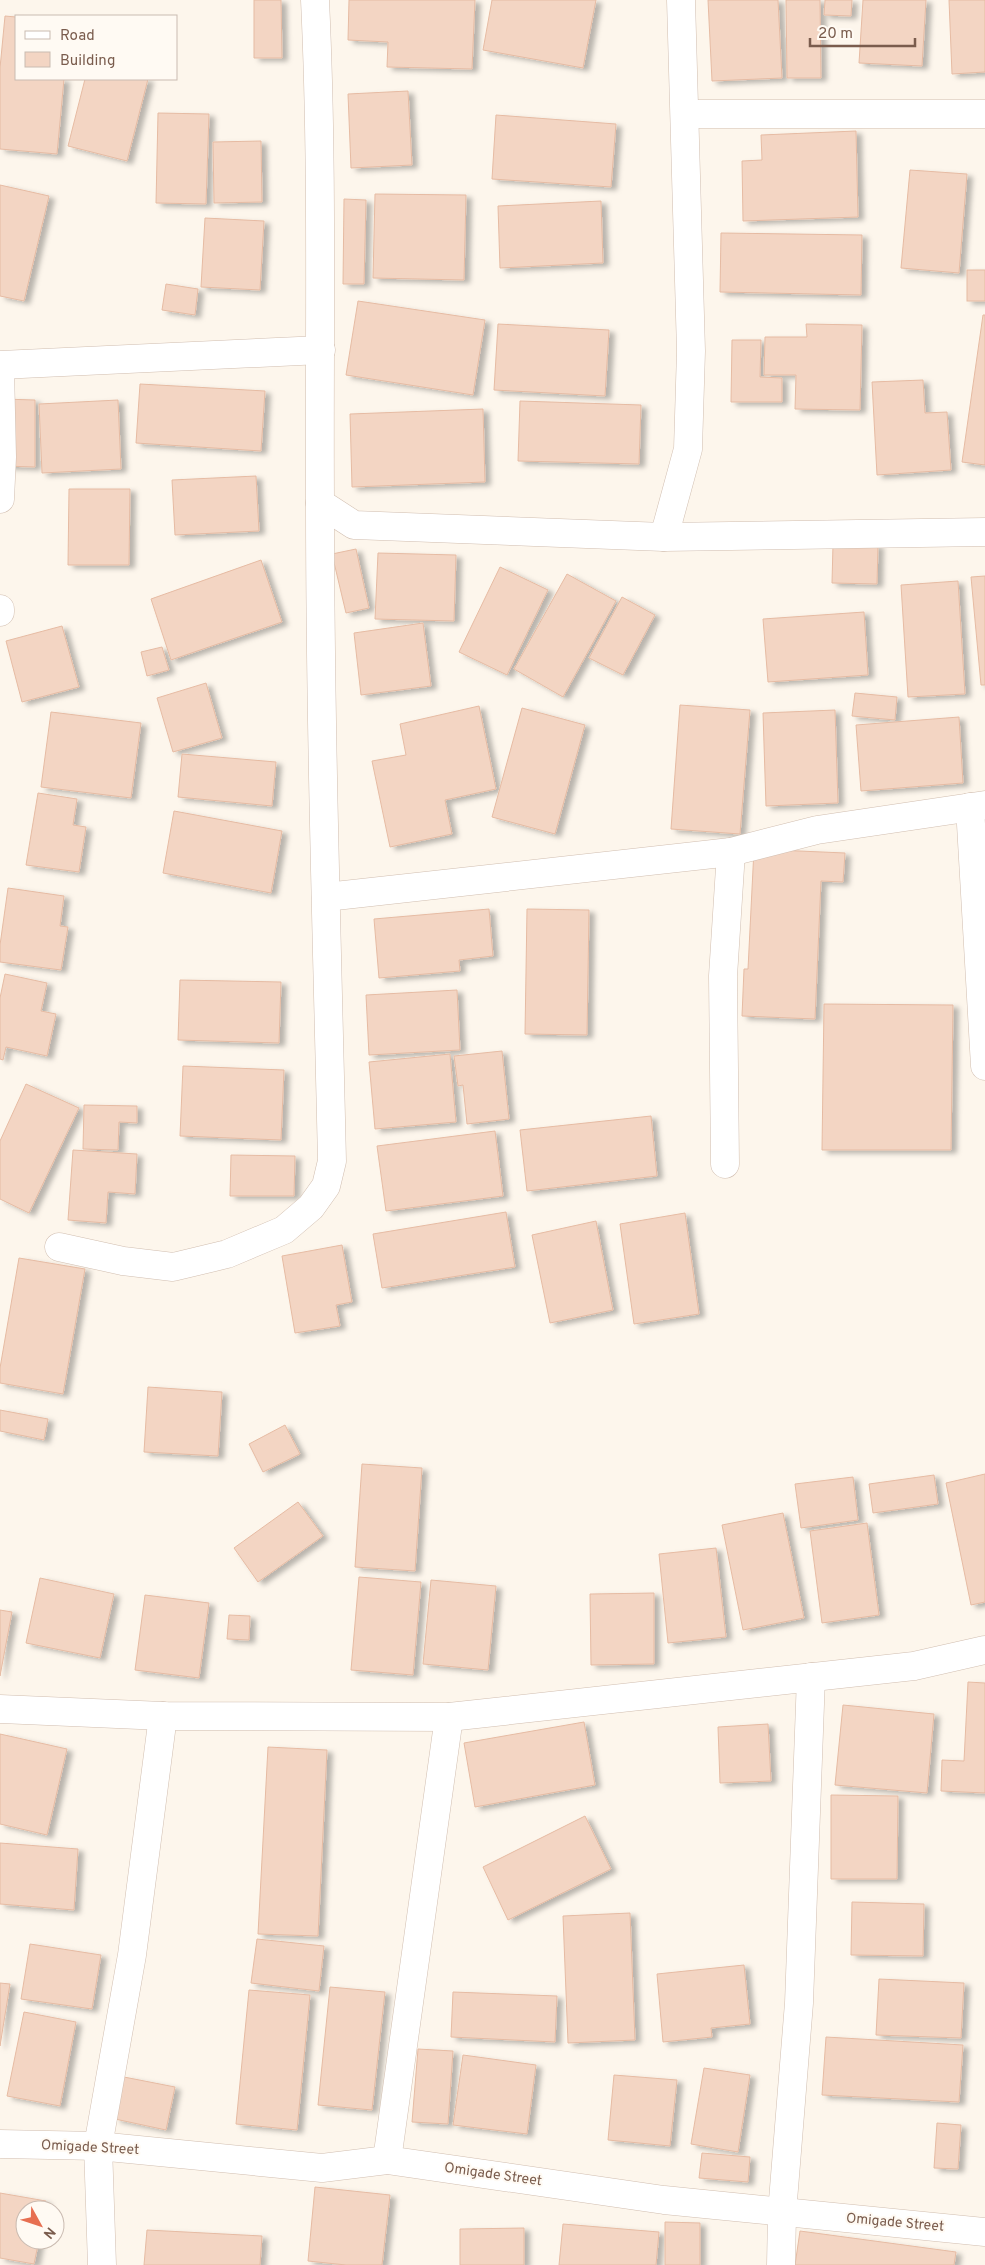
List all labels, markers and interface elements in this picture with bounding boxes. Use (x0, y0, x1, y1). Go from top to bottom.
legend (15, 15, 178, 80)
scale bar (810, 15, 915, 47)
text: 20 m (818, 25, 853, 44)
text: Road (60, 27, 95, 46)
text: Building (60, 52, 115, 71)
street label: Omigade Street (40, 2137, 140, 2159)
street label: Omigade Street (443, 2160, 543, 2190)
north arrow (15, 2200, 65, 2250)
street label: Omigade Street (845, 2210, 945, 2236)
text: N (39, 2223, 59, 2242)

